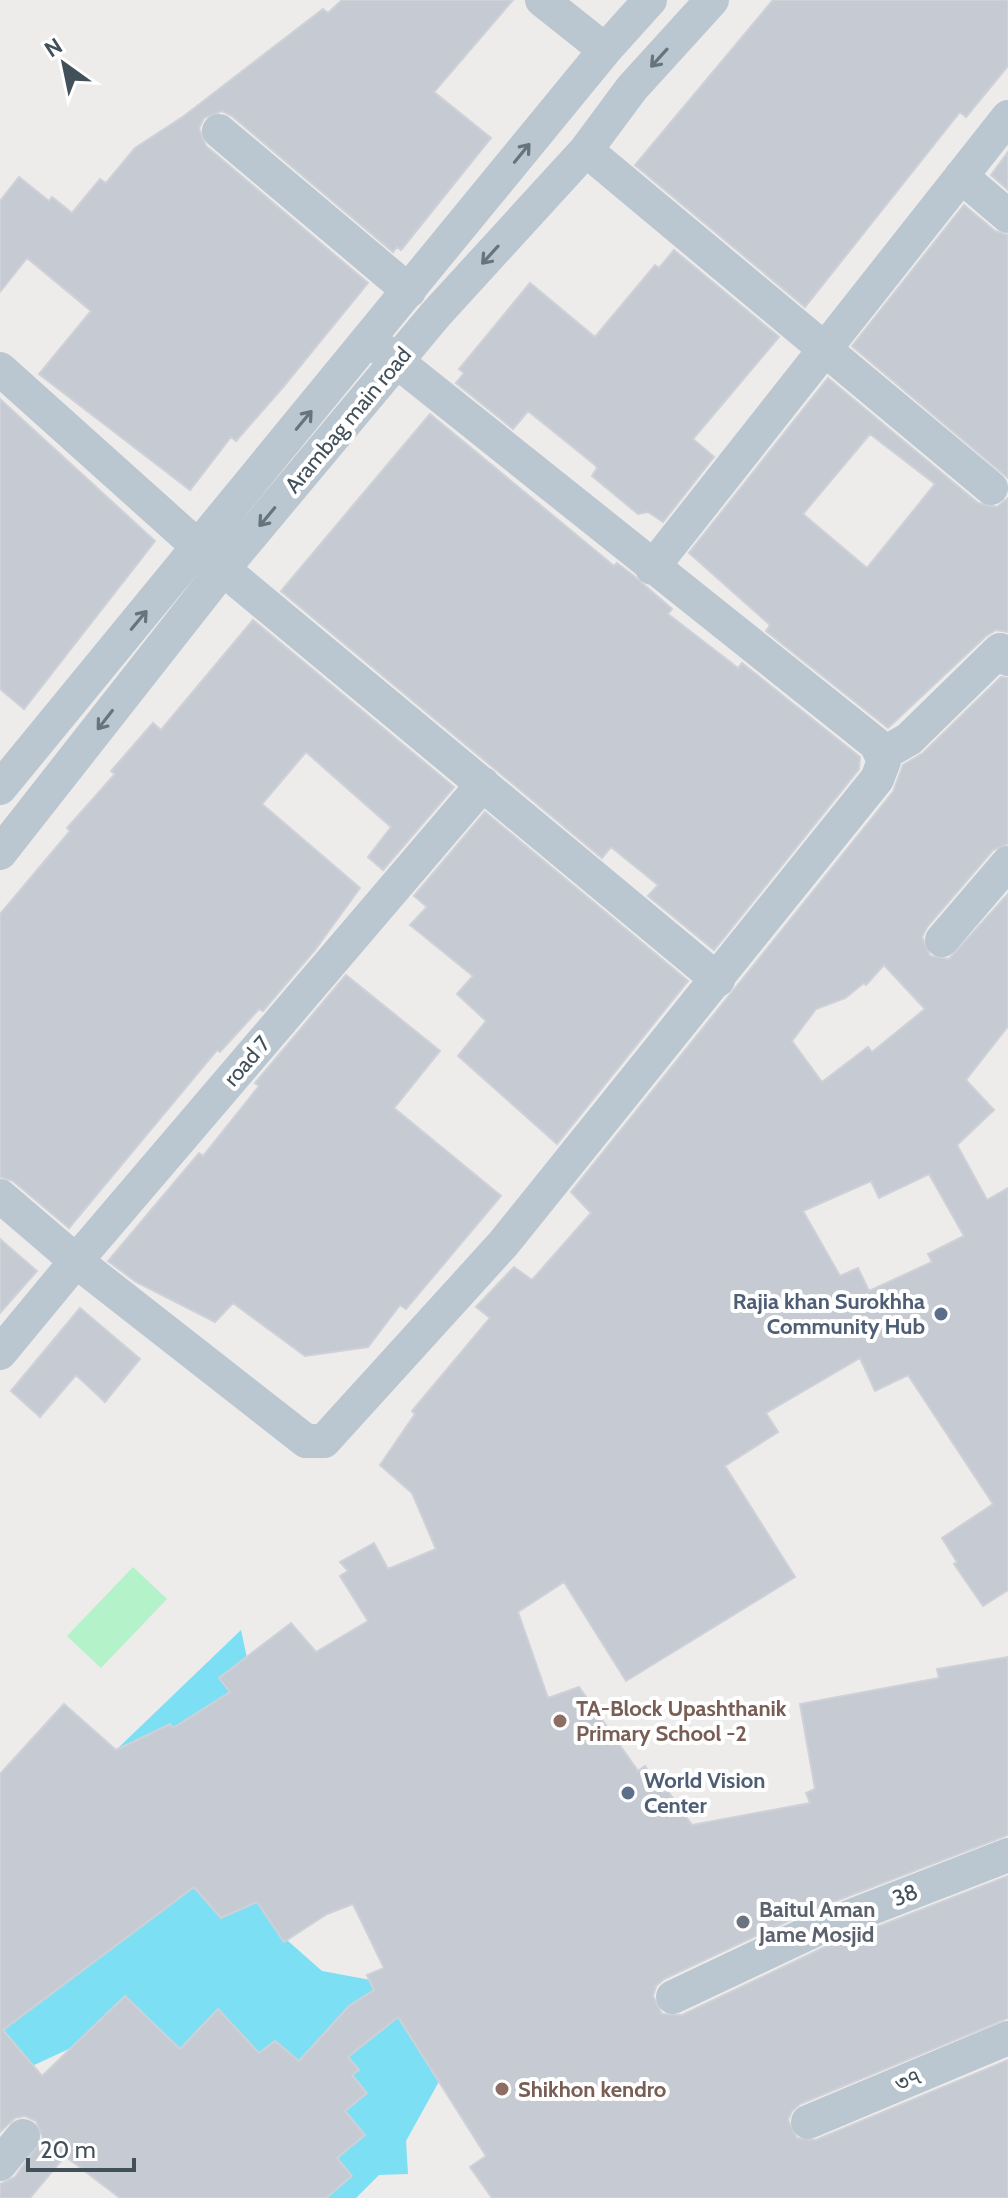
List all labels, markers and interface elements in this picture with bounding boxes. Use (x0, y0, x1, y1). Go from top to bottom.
north arrow (24, 24, 104, 104)
text: N (40, 32, 67, 63)
one-way arrow (650, 48, 669, 68)
one-way arrow (513, 143, 531, 164)
one-way arrow (481, 244, 500, 265)
street label: Arambag main road (279, 342, 417, 498)
one-way arrow (295, 410, 313, 430)
one-way arrow (258, 506, 276, 526)
one-way arrow (130, 610, 148, 631)
one-way arrow (96, 709, 113, 730)
street label: road 7 (218, 1030, 276, 1092)
place label: Rajia khan Surokhha Community Hub (733, 1288, 925, 1340)
marker: Rajia khan Surokhha Community Hub (932, 1305, 950, 1323)
place label: TA-Block Upashthanik Primary School -2 (576, 1695, 787, 1747)
marker: TA-Block Upashthanik Primary School -2 (551, 1712, 569, 1730)
place label: World Vision Center (644, 1767, 765, 1819)
marker: World Vision Center (619, 1784, 637, 1802)
street label: 38 (888, 1878, 922, 1912)
place label: Baitul Aman Jame Mosjid (758, 1896, 875, 1948)
marker: Baitul Aman Jame Mosjid (734, 1913, 752, 1931)
street label: ৩৭ (891, 2062, 925, 2098)
place label: Shikhon kendro (518, 2076, 666, 2103)
marker: Shikhon kendro (493, 2080, 511, 2098)
scale bar (28, 2122, 134, 2172)
text: 20 m (40, 2135, 96, 2164)

